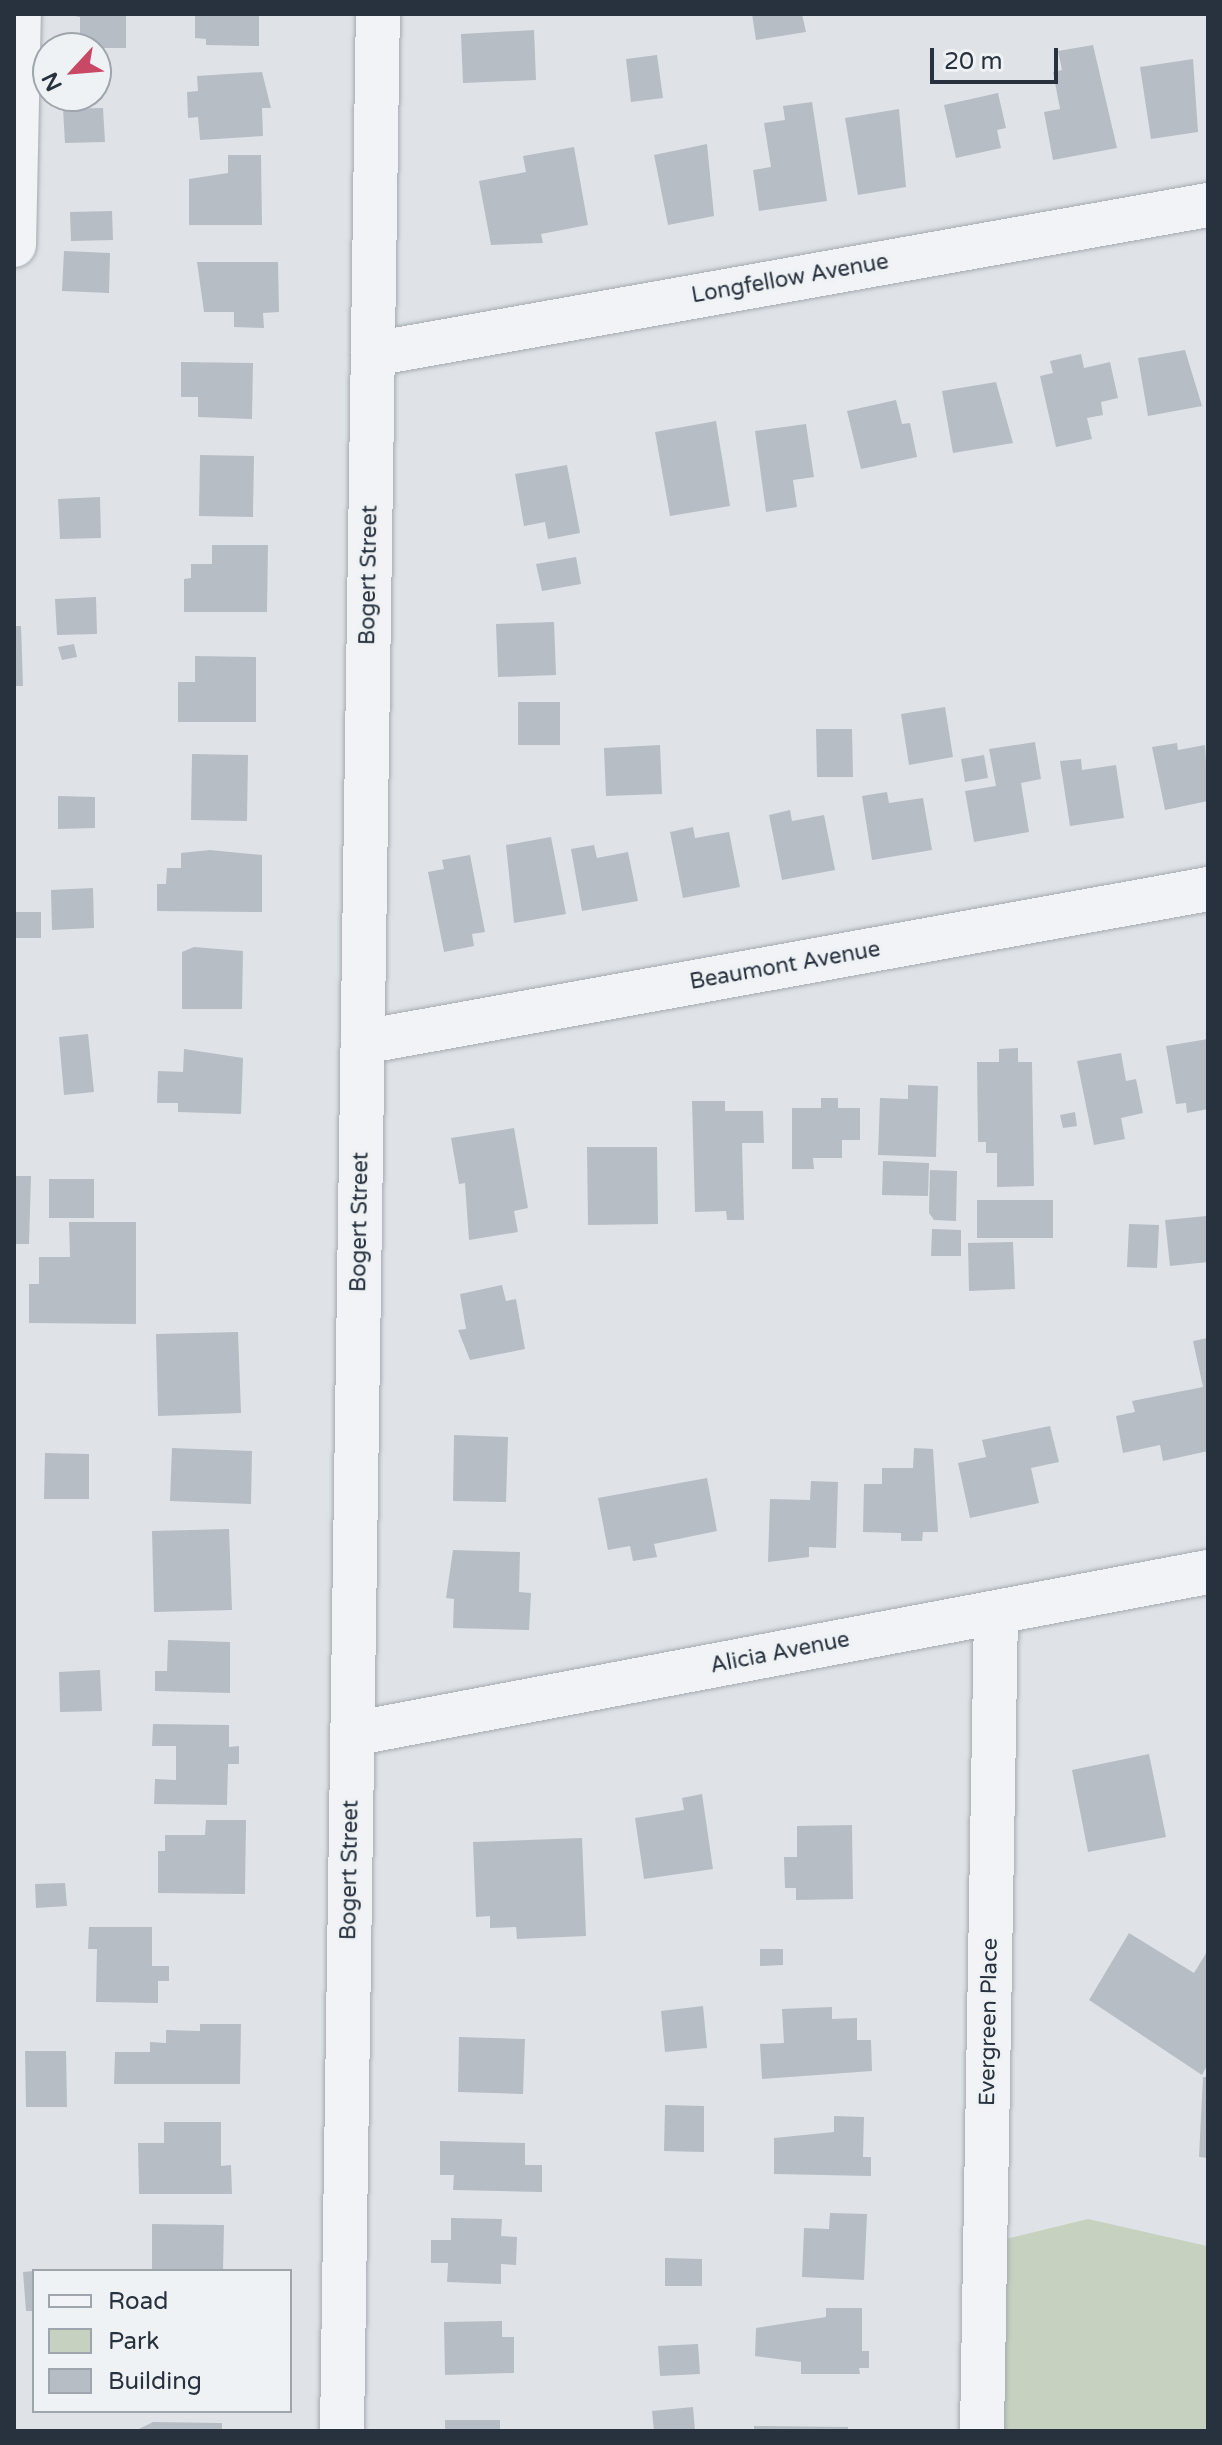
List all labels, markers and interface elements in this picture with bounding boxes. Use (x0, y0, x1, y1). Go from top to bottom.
north arrow (32, 32, 112, 112)
scale bar (934, 32, 1062, 82)
text: 20 m (944, 47, 1002, 76)
text: N (37, 68, 68, 95)
street label: Longfellow Avenue (689, 249, 891, 309)
street label: Bogert Street (355, 505, 383, 645)
street label: Beaumont Avenue (688, 936, 882, 996)
street label: Bogert Street (346, 1152, 374, 1292)
street label: Alicia Avenue (708, 1627, 852, 1679)
street label: Bogert Street (336, 1800, 364, 1940)
street label: Evergreen Place (974, 1938, 1004, 2106)
legend (32, 2269, 292, 2413)
text: Road (108, 2287, 168, 2316)
text: Park (108, 2327, 159, 2356)
text: Building (108, 2367, 202, 2396)

